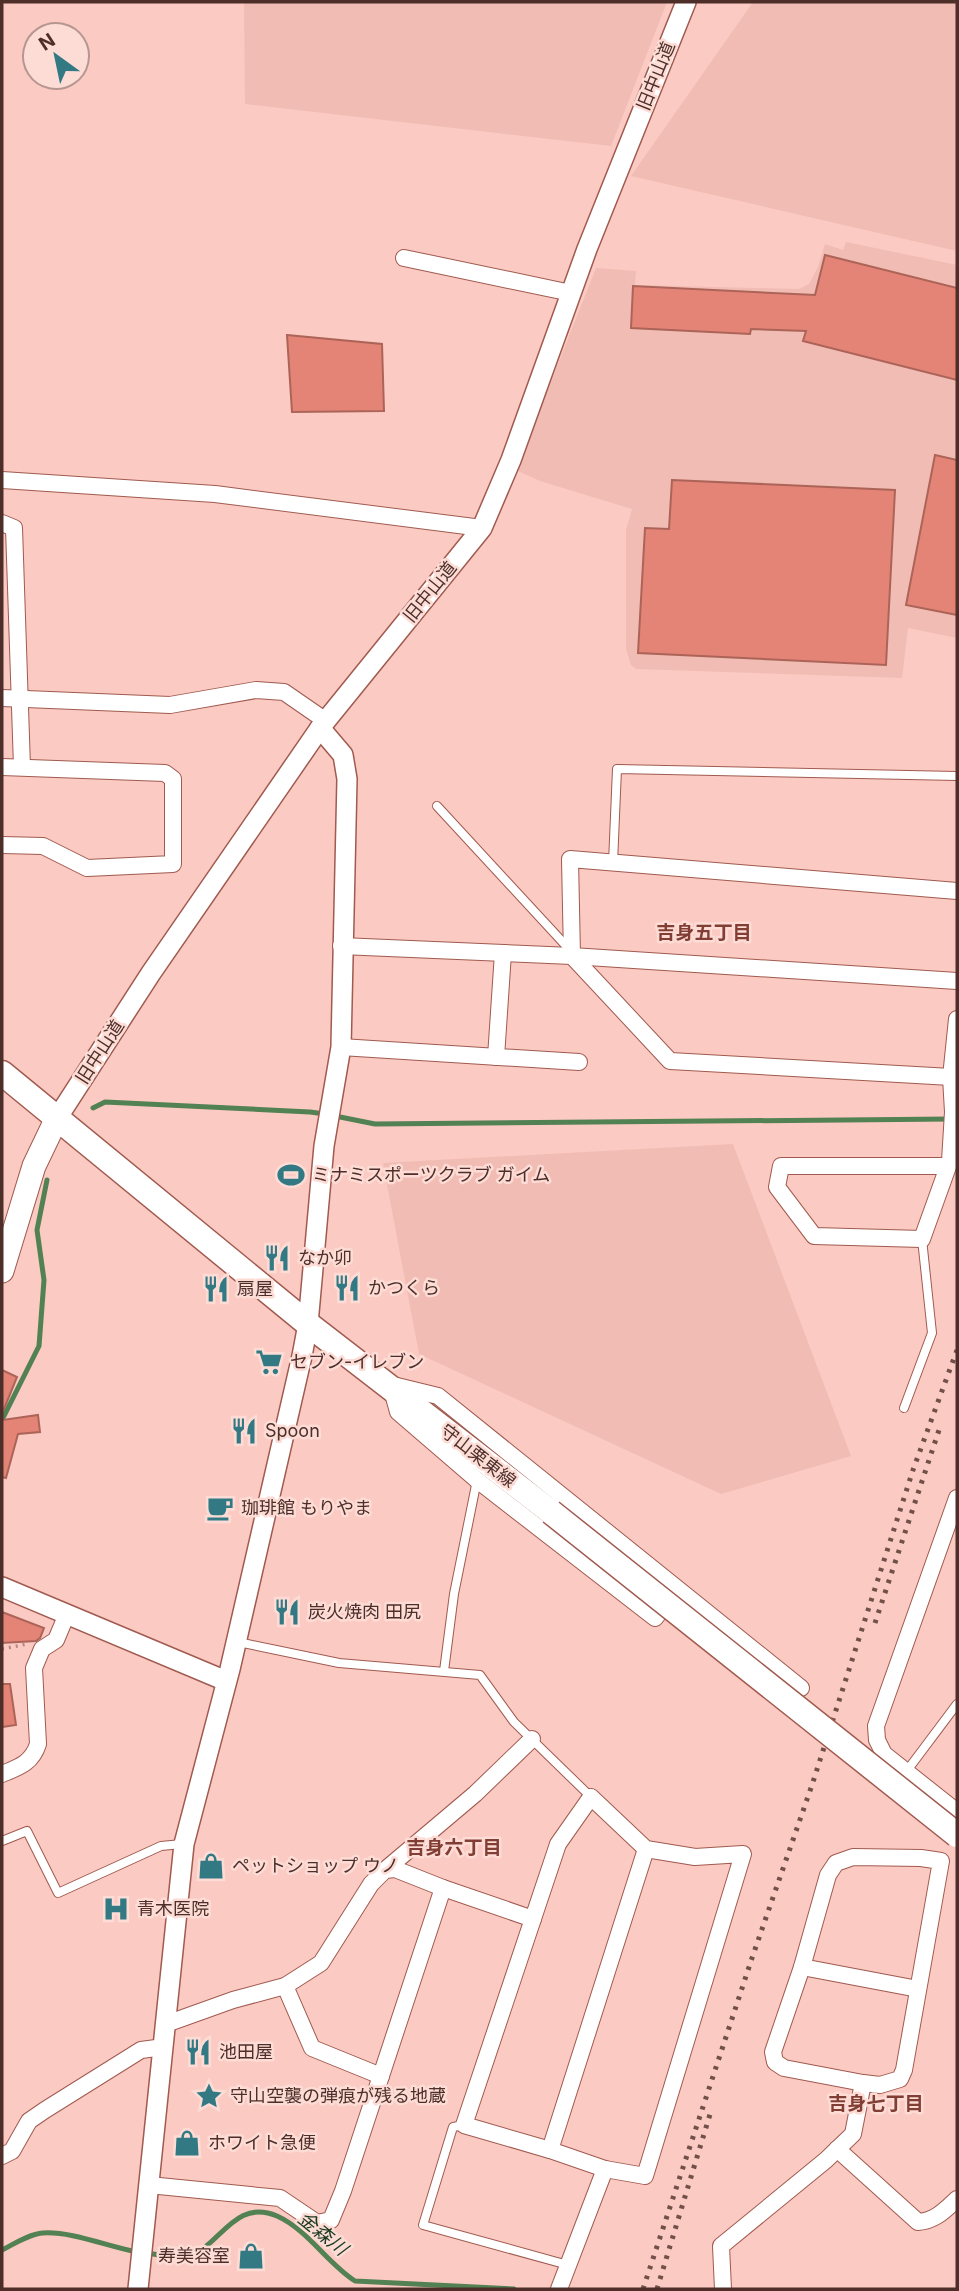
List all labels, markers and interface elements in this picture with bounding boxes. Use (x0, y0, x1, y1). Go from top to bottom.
north arrow (21, 21, 91, 91)
text: N (35, 29, 59, 56)
street label: 旧中山道 (632, 39, 679, 113)
street label: 旧中山道 (399, 557, 460, 626)
district label: 吉身五丁目 (656, 921, 752, 944)
street label: 旧中山道 (71, 1016, 128, 1088)
sports icon: ミナミスポーツクラブ ガイム (276, 1160, 306, 1190)
place label: ミナミスポーツクラブ ガイム (312, 1164, 550, 1185)
restaurant icon: なか卯 (262, 1243, 292, 1273)
place label: なか卯 (298, 1247, 352, 1268)
restaurant icon: かつくら (332, 1273, 362, 1303)
restaurant icon: 扇屋 (201, 1274, 231, 1304)
place label: かつくら (368, 1277, 440, 1298)
place label: 扇屋 (237, 1278, 273, 1299)
supermarket icon: セブン-イレブン (254, 1347, 284, 1377)
place label: セブン-イレブン (290, 1351, 424, 1372)
restaurant icon: Spoon (229, 1416, 259, 1446)
place label: Spoon (265, 1420, 320, 1441)
street label: 守山栗東線 (436, 1420, 520, 1492)
cafe icon: 珈琲館 もりやま (205, 1493, 235, 1523)
place label: 珈琲館 もりやま (241, 1497, 372, 1518)
restaurant icon: 炭火焼肉 田尻 (272, 1597, 302, 1627)
place label: 炭火焼肉 田尻 (308, 1601, 421, 1622)
district label: 吉身六丁目 (406, 1836, 502, 1859)
shop icon: ペットショップ ウノ (196, 1851, 226, 1881)
place label: ペットショップ ウノ (232, 1855, 399, 1876)
hospital icon: 青木医院 (101, 1894, 131, 1924)
place label: 青木医院 (137, 1898, 209, 1919)
restaurant icon: 池田屋 (183, 2037, 213, 2067)
place label: 池田屋 (219, 2041, 273, 2062)
place icon: 守山空襲の弾痕が残る地蔵 (194, 2081, 224, 2111)
place label: 守山空襲の弾痕が残る地蔵 (230, 2085, 446, 2106)
district label: 吉身七丁目 (828, 2092, 924, 2115)
shop icon: ホワイト急便 (172, 2128, 202, 2158)
place label: ホワイト急便 (208, 2132, 316, 2153)
water label: 金森川 (293, 2207, 354, 2262)
shop icon: 寿美容室 (236, 2241, 266, 2271)
place label: 寿美容室 (158, 2245, 230, 2266)

